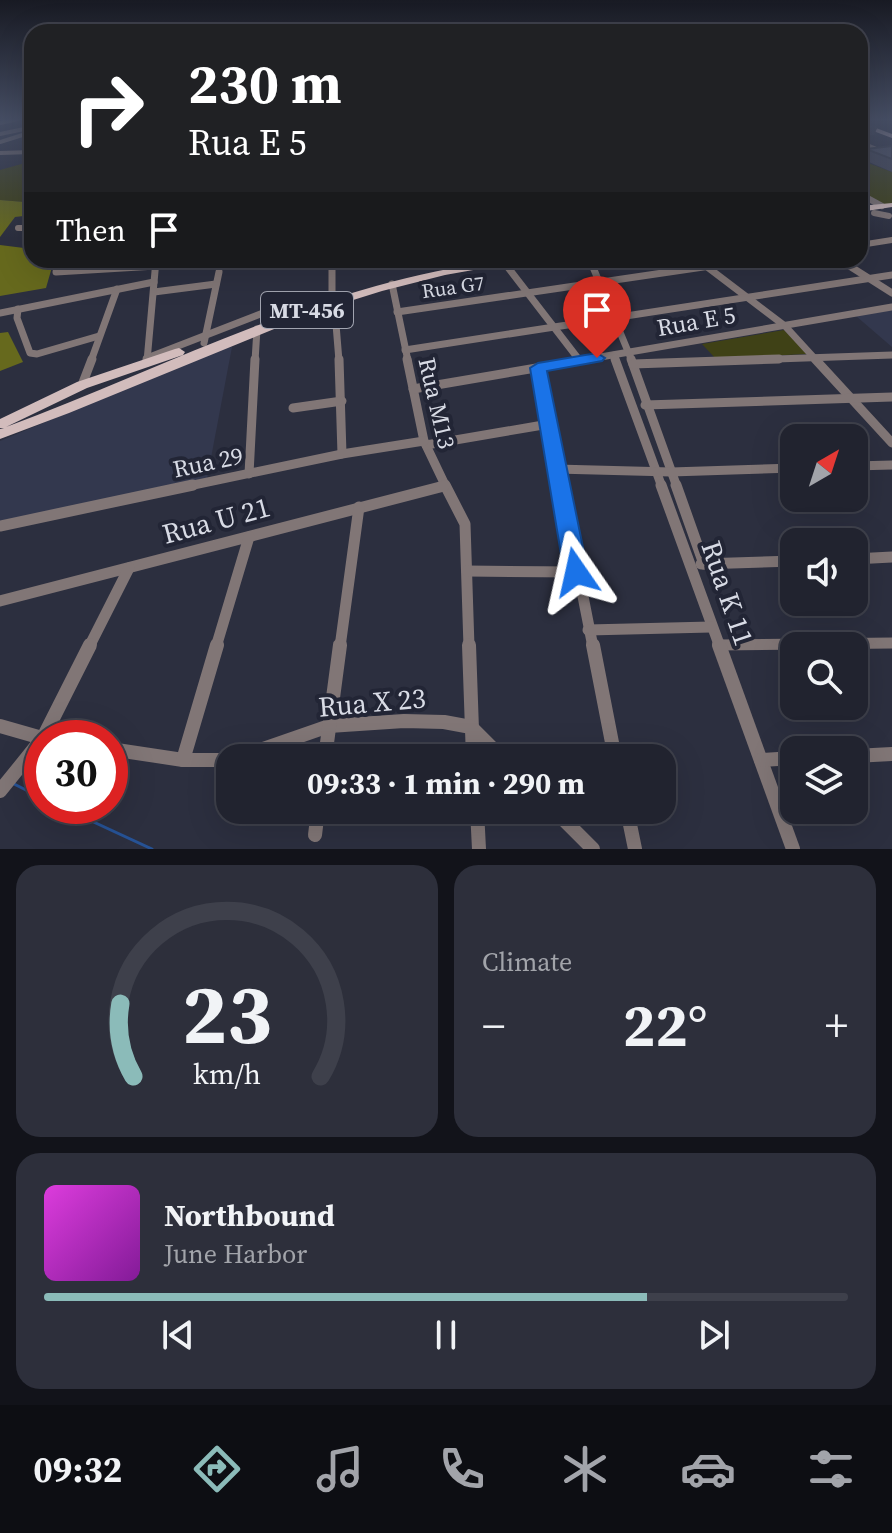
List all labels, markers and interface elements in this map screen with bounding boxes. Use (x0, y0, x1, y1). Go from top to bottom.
text: 230 m (188, 45, 342, 122)
icon: right (56, 56, 160, 160)
text: Rua E 5 (188, 118, 307, 167)
icon: arrive (142, 208, 186, 252)
text: Then (56, 210, 126, 251)
street label: Rua G7 (420, 269, 486, 305)
pin (563, 276, 631, 358)
icon: arrive (575, 288, 619, 332)
road number: MT-456 (261, 292, 353, 328)
street label: Rua E 5 (654, 298, 738, 344)
street label: Rua M13 (410, 354, 464, 452)
north arrow (780, 424, 868, 512)
map controls (780, 424, 868, 824)
street label: Rua 29 (170, 438, 246, 486)
street label: Rua U 21 (158, 487, 274, 553)
button: sound (780, 528, 868, 616)
position arrow (534, 530, 618, 614)
street label: Rua K 11 (692, 536, 764, 650)
button: search (780, 632, 868, 720)
street label: Rua X 23 (317, 678, 427, 726)
speed limit sign: 30 (24, 720, 128, 824)
button: layers (780, 736, 868, 824)
text: 09:33 · 1 min · 290 m (307, 763, 585, 804)
text: Climate (482, 944, 572, 980)
text: 23 (182, 957, 272, 1071)
text: 22° (623, 984, 707, 1066)
text: − (482, 995, 505, 1056)
text: + (825, 995, 848, 1056)
text: km/h (193, 1054, 261, 1094)
text: Northbound (164, 1195, 335, 1236)
text: June Harbor (164, 1236, 307, 1272)
icon: previous (156, 1313, 200, 1357)
icon: pause (424, 1313, 468, 1357)
icon: next (692, 1313, 736, 1357)
icon: directions (189, 1441, 245, 1497)
icon: music (312, 1441, 368, 1497)
icon: phone (434, 1441, 490, 1497)
icon: climate (557, 1441, 613, 1497)
icon: car (680, 1441, 736, 1497)
icon: filters (803, 1441, 859, 1497)
text: 09:32 (33, 1445, 122, 1494)

